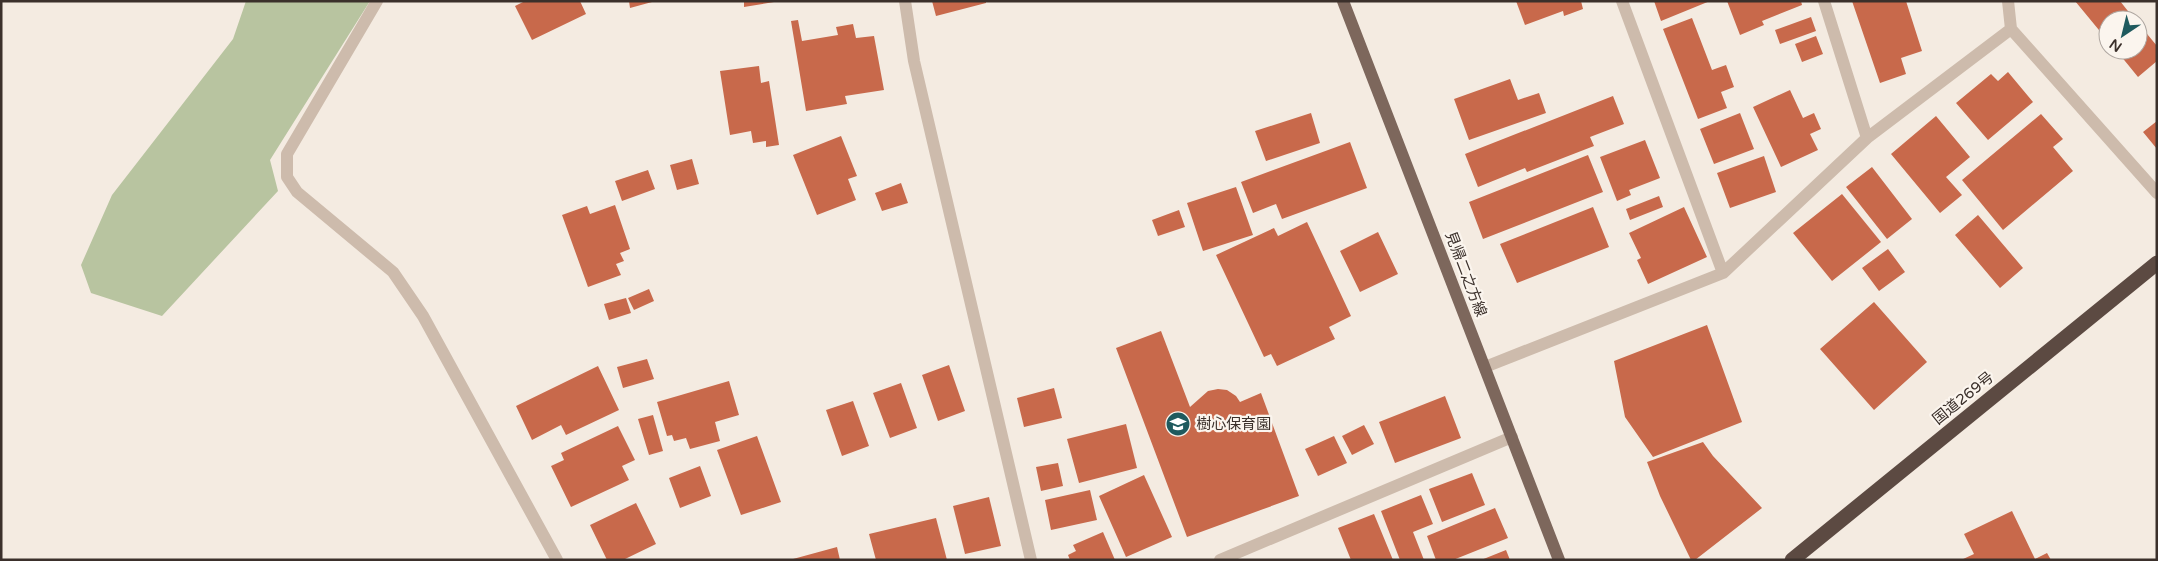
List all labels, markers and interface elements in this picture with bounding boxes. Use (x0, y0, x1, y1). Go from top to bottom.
north arrow (2098, 10, 2148, 60)
text: N (2106, 35, 2125, 55)
street label: 見帰二之方線 (1441, 229, 1491, 319)
street label: 国道269号 (1929, 368, 1997, 428)
school or university icon: 樹心保育園 (1165, 411, 1191, 437)
place label: 樹心保育園 (1196, 415, 1271, 433)

